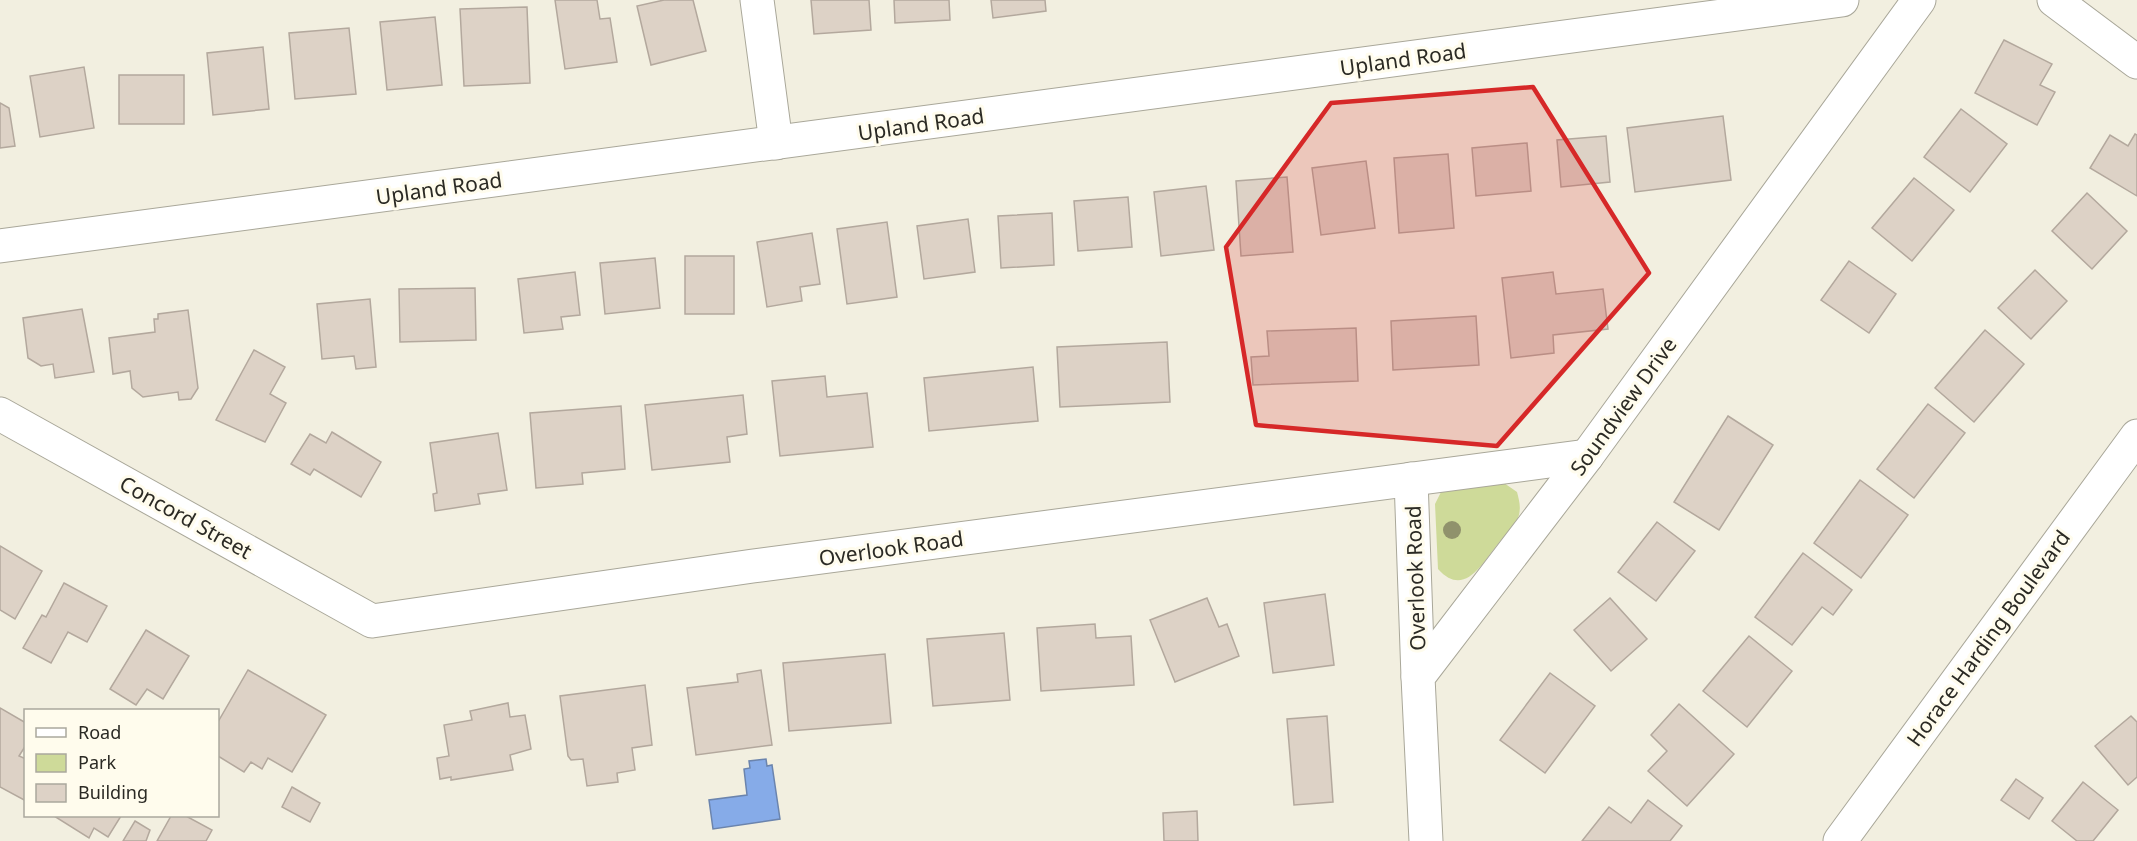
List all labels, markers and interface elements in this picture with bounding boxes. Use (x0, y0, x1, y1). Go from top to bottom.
street label: Upland Road (1338, 36, 1468, 82)
street label: Upland Road (856, 101, 986, 147)
street label: Upland Road (374, 165, 504, 211)
street label: Soundview Drive (1563, 331, 1683, 481)
street label: Concord Street (115, 469, 257, 565)
street label: Overlook Road (1398, 505, 1432, 651)
street label: Overlook Road (817, 524, 965, 572)
street label: Horace Harding Boulevard (1900, 524, 2076, 752)
legend (24, 709, 219, 817)
text: Road (78, 720, 121, 744)
text: Park (78, 750, 116, 774)
text: Building (78, 780, 148, 804)

